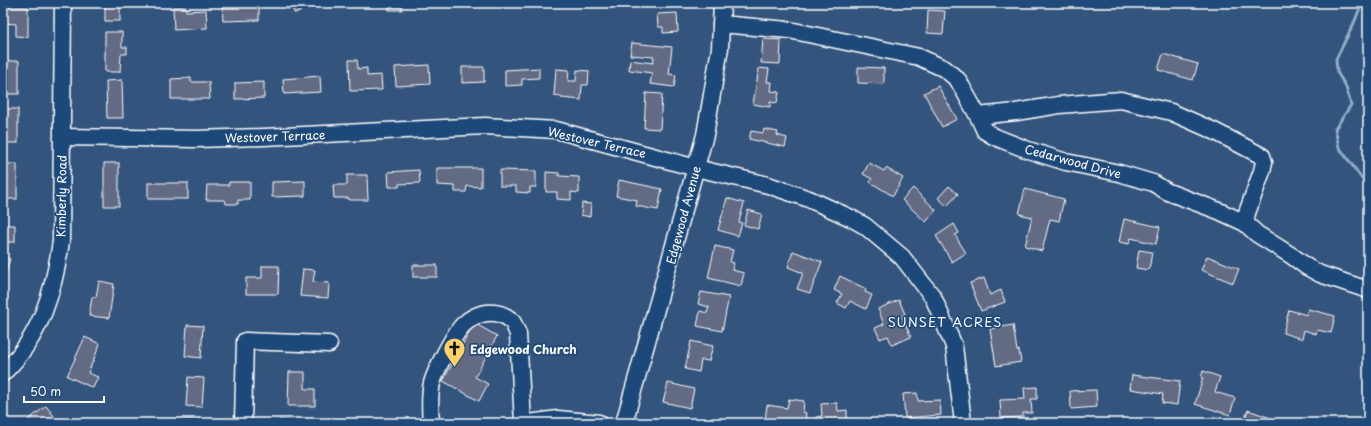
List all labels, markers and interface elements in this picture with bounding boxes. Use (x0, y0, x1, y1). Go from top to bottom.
street label: Westover Terrace (546, 122, 648, 162)
street label: Westover Terrace (225, 125, 325, 147)
street label: Cedarwood Drive (1023, 139, 1123, 183)
street label: Kimberly Road (51, 155, 71, 237)
street label: Edgewood Avenue (661, 163, 705, 266)
district label: SUNSET ACRES (888, 312, 1002, 331)
church icon: Edgewood Church (442, 336, 468, 369)
place label: Edgewood Church (470, 340, 577, 358)
scale bar (24, 378, 104, 404)
text: 50 m (30, 382, 61, 400)

